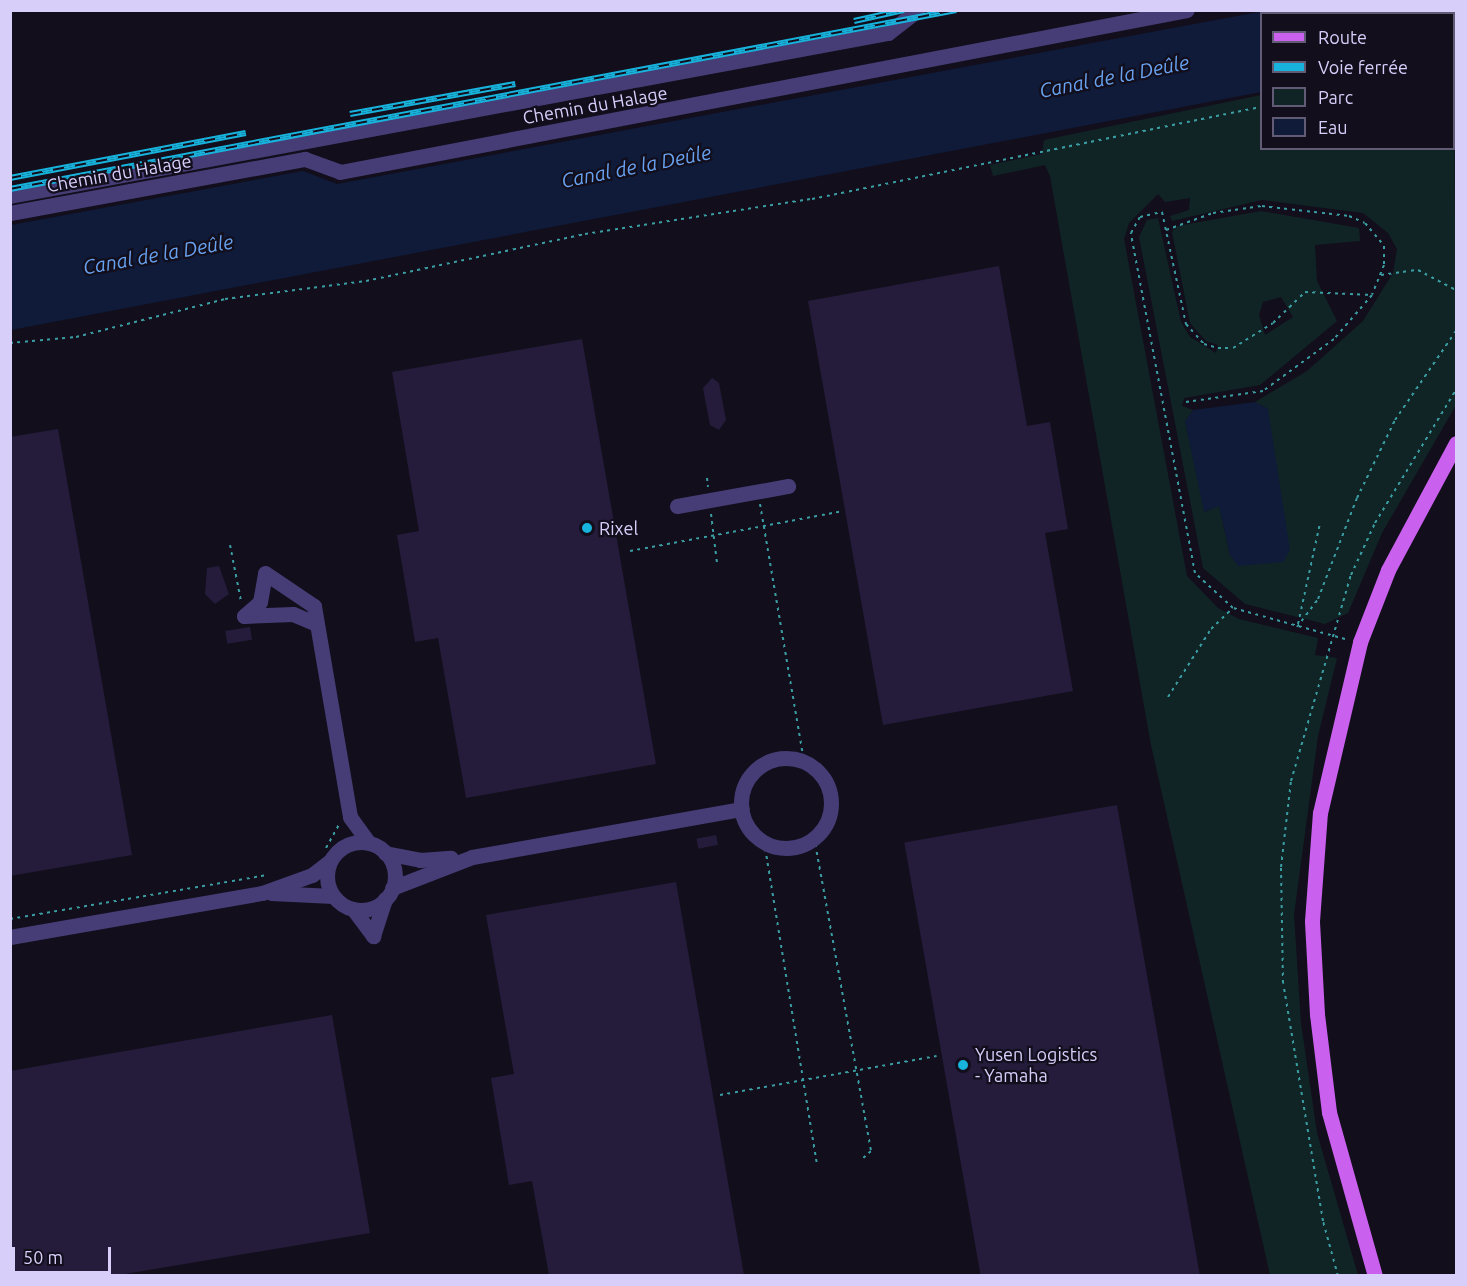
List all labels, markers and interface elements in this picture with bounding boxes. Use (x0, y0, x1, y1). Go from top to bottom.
legend (1260, 12, 1455, 150)
text: Route (1318, 27, 1367, 47)
water label: Canal de la Deûle (1037, 50, 1191, 102)
text: Voie ferrée (1318, 57, 1408, 77)
street label: Chemin du Halage (521, 82, 669, 128)
text: Parc (1318, 87, 1353, 107)
text: Eau (1318, 117, 1348, 137)
water label: Canal de la Deûle (559, 140, 713, 192)
street label: Chemin du Halage (45, 150, 193, 196)
water label: Canal de la Deûle (81, 229, 235, 279)
place label: Rixel (599, 517, 638, 539)
marker: Rixel (580, 521, 594, 535)
place label: Yusen Logistics - Yamaha (975, 1044, 1097, 1086)
marker: Yusen Logistics - Yamaha (956, 1058, 970, 1072)
scale bar (15, 1235, 114, 1273)
text: 50 m (23, 1247, 63, 1267)

